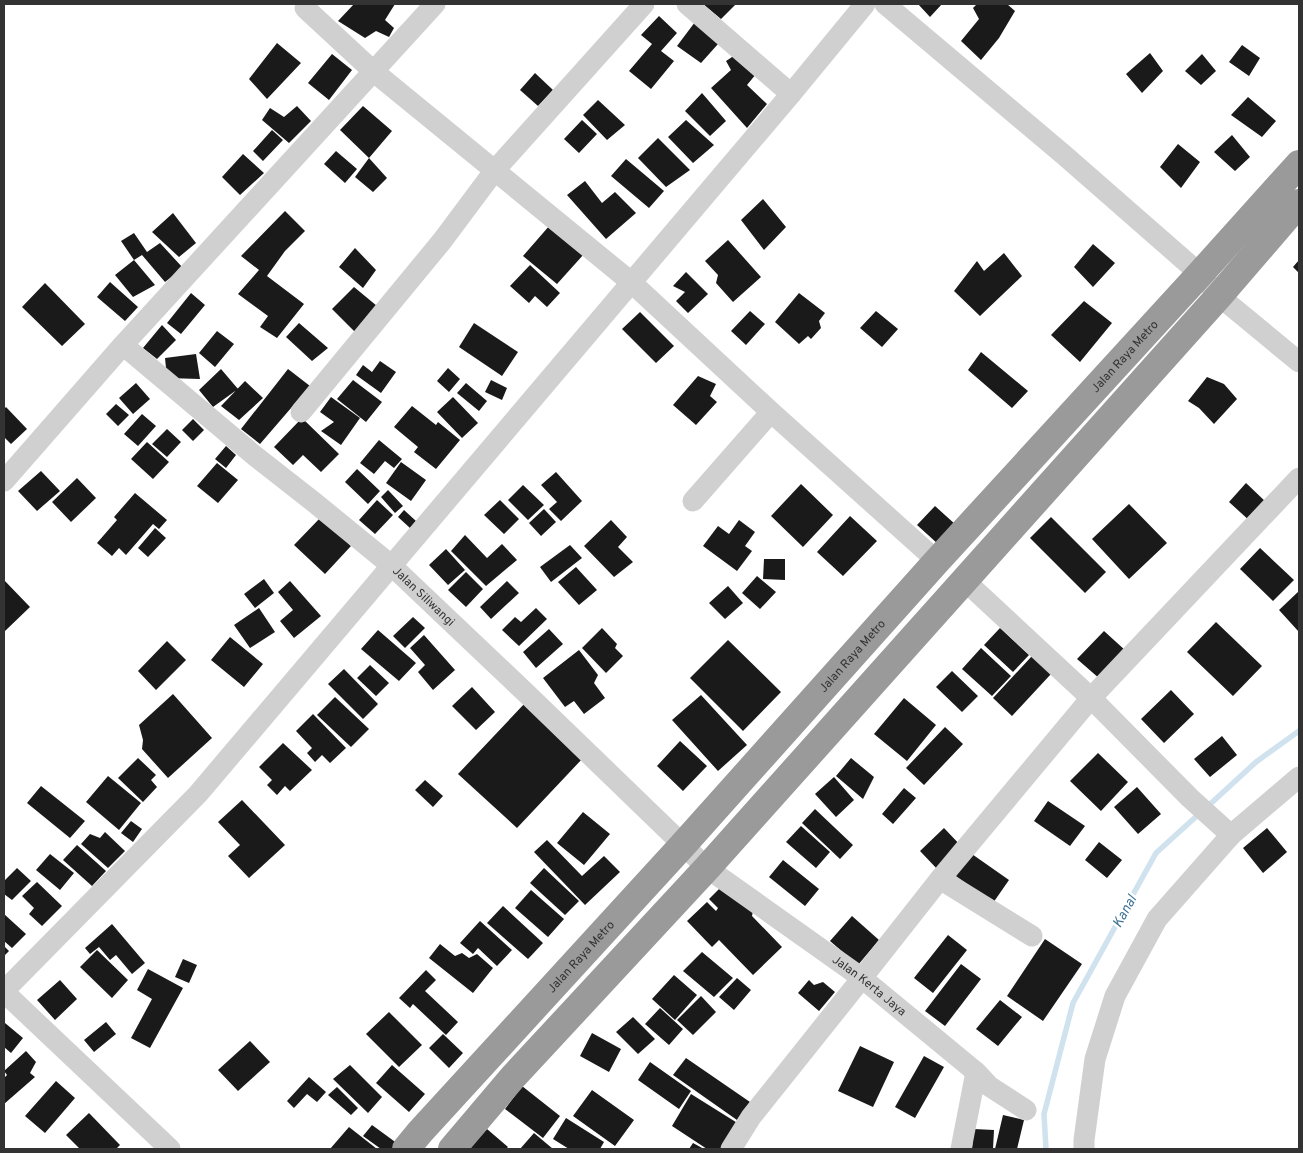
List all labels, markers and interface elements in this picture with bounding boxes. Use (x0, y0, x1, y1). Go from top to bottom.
street label: Jalan Raya Metro (1088, 317, 1163, 397)
street label: Jalan Siliwangi (388, 563, 458, 630)
street label: Jalan Raya Metro (816, 616, 890, 696)
water label: Kanal (1110, 891, 1142, 931)
street label: Jalan Raya Metro (544, 917, 619, 997)
street label: Jalan Kerta Jaya (829, 952, 909, 1020)

